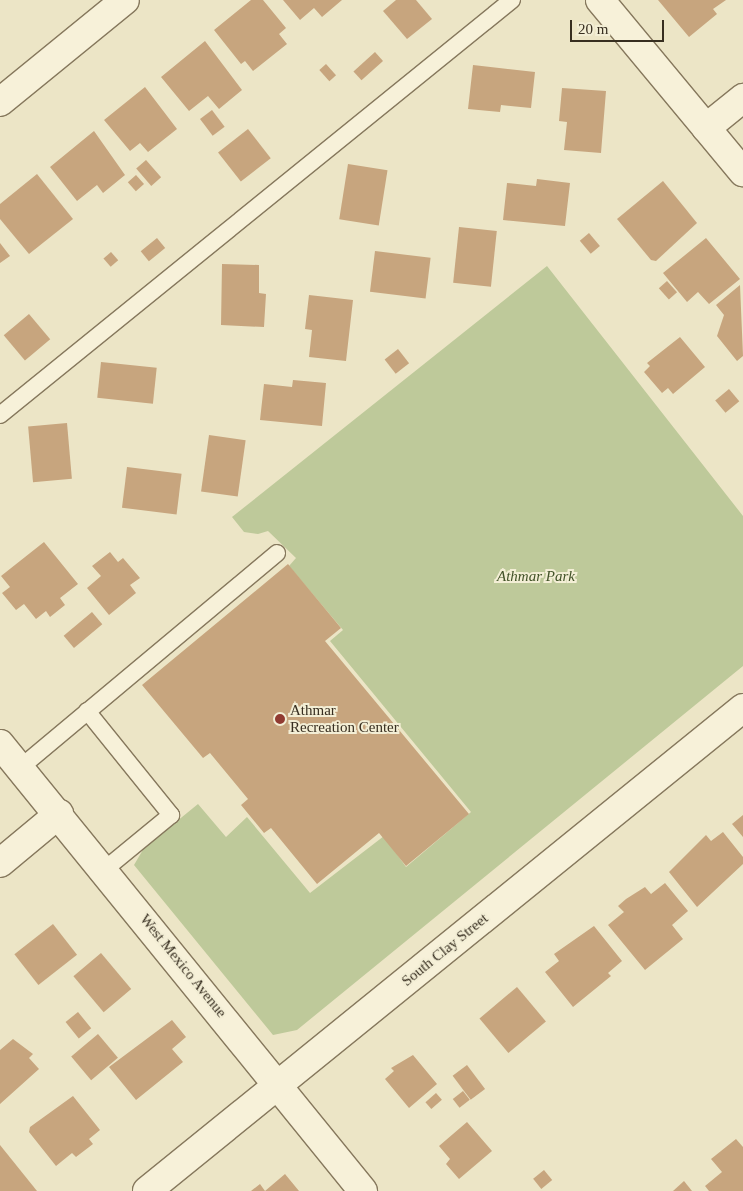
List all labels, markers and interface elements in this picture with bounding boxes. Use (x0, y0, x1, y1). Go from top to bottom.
scale bar (573, 10, 667, 42)
text: 20 m (578, 21, 608, 37)
park label: Athmar Park (497, 568, 575, 586)
place label: Athmar Recreation Center (290, 701, 399, 736)
marker: Athmar Recreation Center (274, 713, 286, 725)
street label: West Mexico Avenue (136, 910, 230, 1022)
street label: South Clay Street (398, 910, 492, 990)

